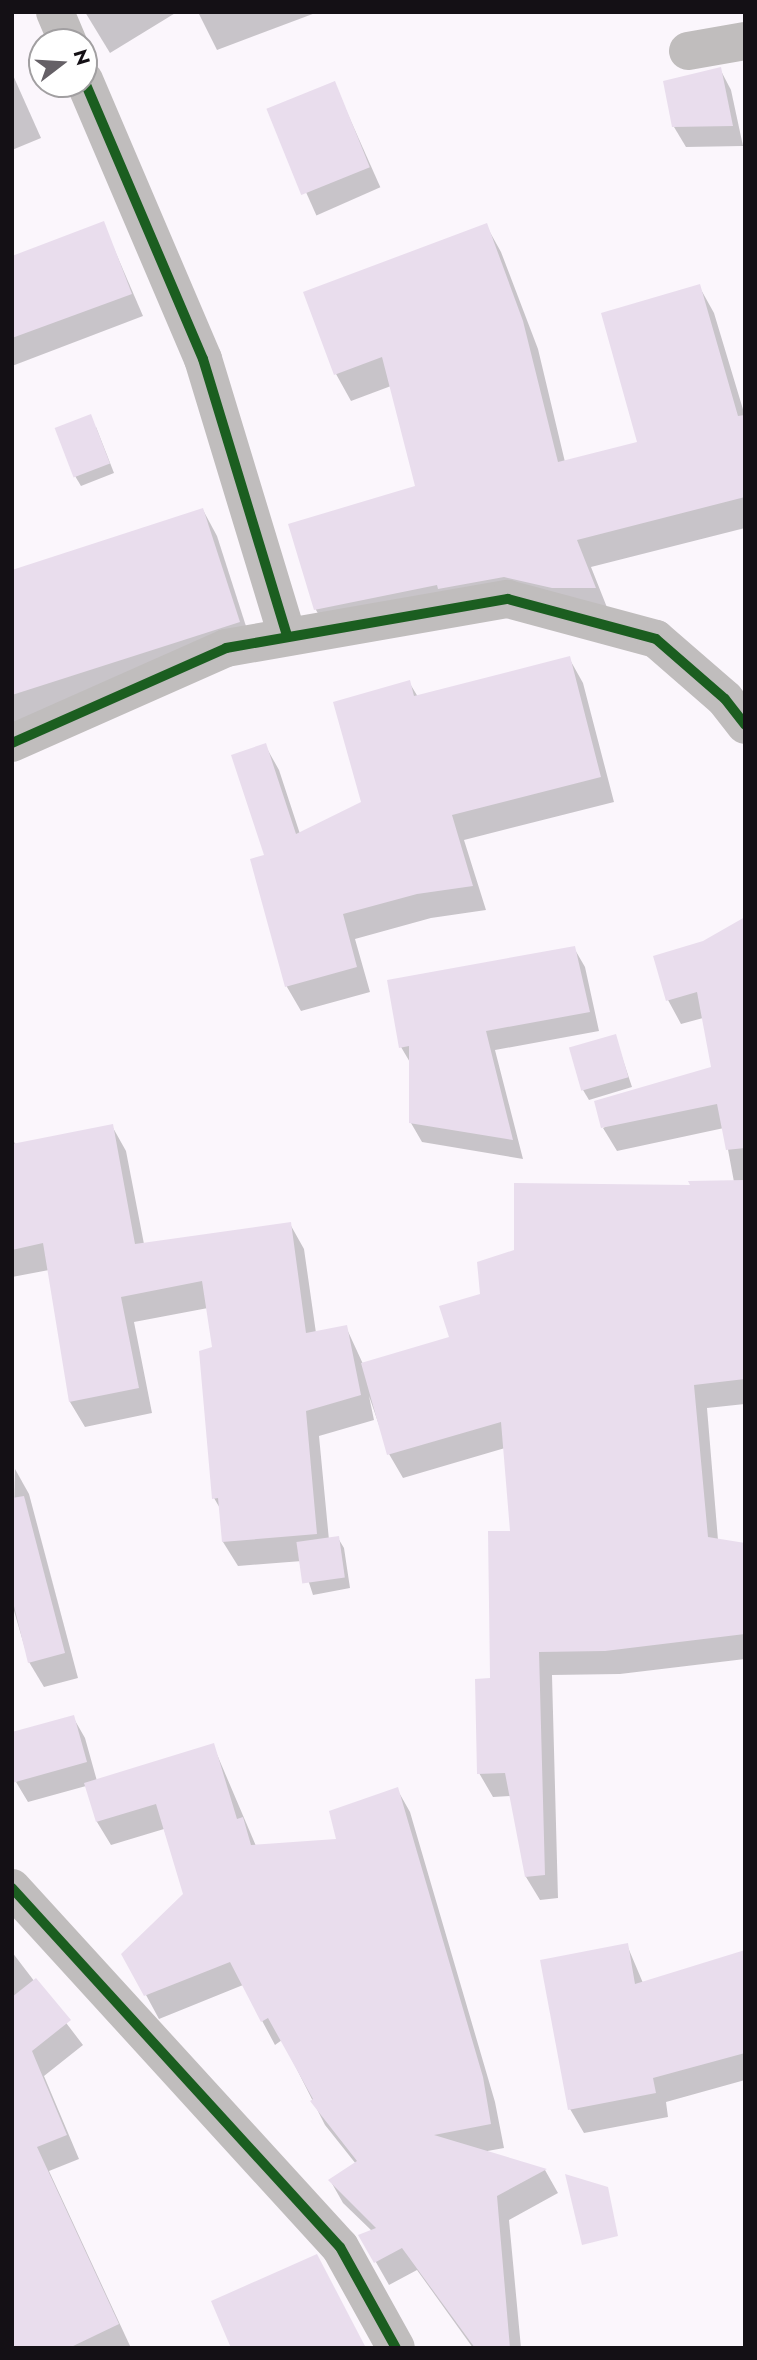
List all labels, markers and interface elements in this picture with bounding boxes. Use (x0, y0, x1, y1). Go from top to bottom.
north arrow (28, 28, 98, 98)
text: N (67, 46, 97, 68)

